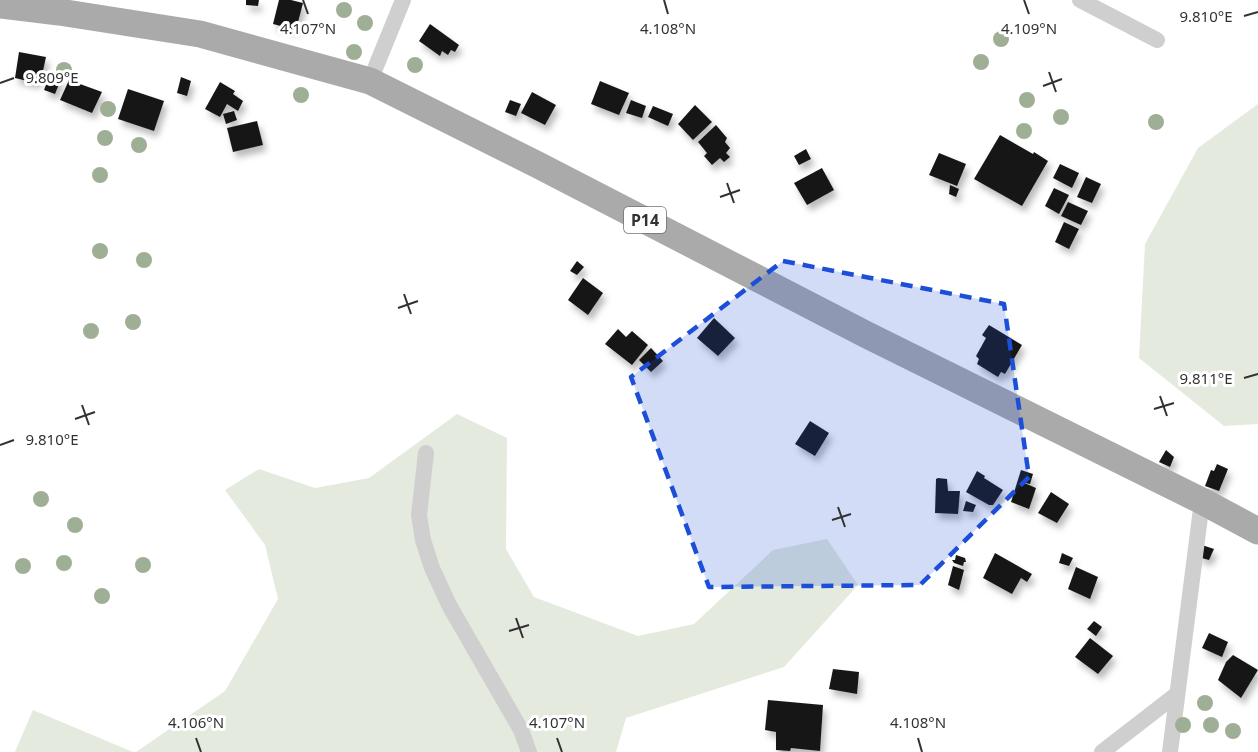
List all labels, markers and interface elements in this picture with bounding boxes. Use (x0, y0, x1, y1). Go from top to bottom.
text: 9.810°E (1179, 6, 1233, 26)
text: 4.107°N (280, 18, 336, 38)
text: 4.108°N (640, 18, 696, 38)
text: 4.109°N (1001, 18, 1057, 38)
text: 9.809°E (25, 67, 79, 87)
road number: P14 (624, 207, 666, 233)
text: 9.811°E (1179, 368, 1233, 388)
text: 9.810°E (25, 429, 79, 449)
text: 4.106°N (168, 712, 224, 732)
text: 4.107°N (529, 712, 585, 732)
text: 4.108°N (890, 712, 946, 732)

